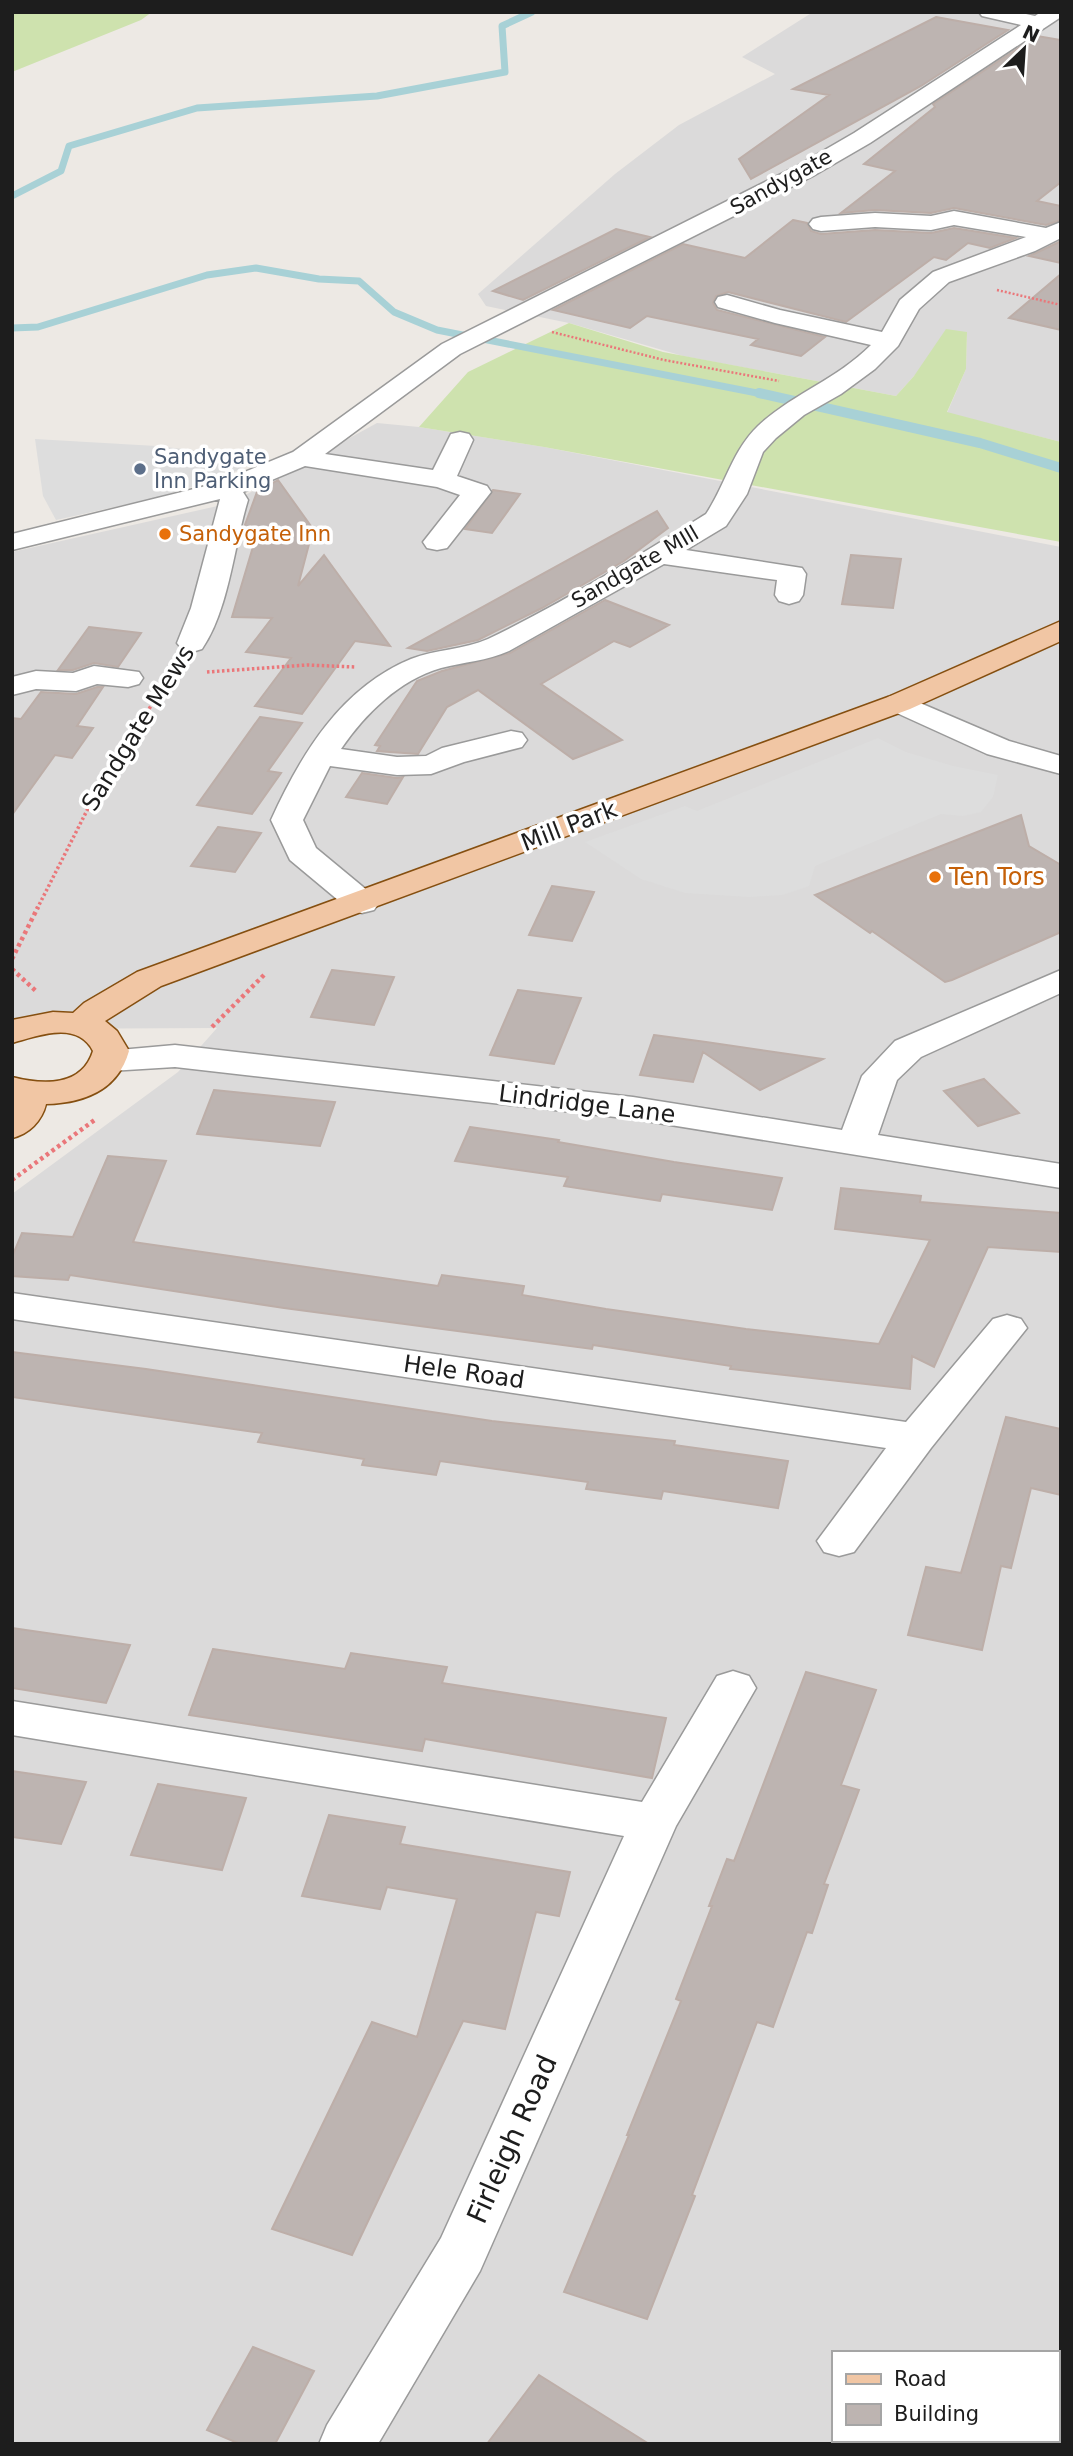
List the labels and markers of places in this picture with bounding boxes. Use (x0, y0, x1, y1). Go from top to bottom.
place label: Sandygate Inn Parking (154, 445, 271, 493)
marker: Sandygate Inn Parking (132, 461, 148, 477)
place label: Sandygate Inn (179, 522, 331, 546)
marker: Sandygate Inn (157, 526, 173, 542)
place label: Ten Tors (948, 863, 1045, 891)
marker: Ten Tors (927, 869, 943, 885)

